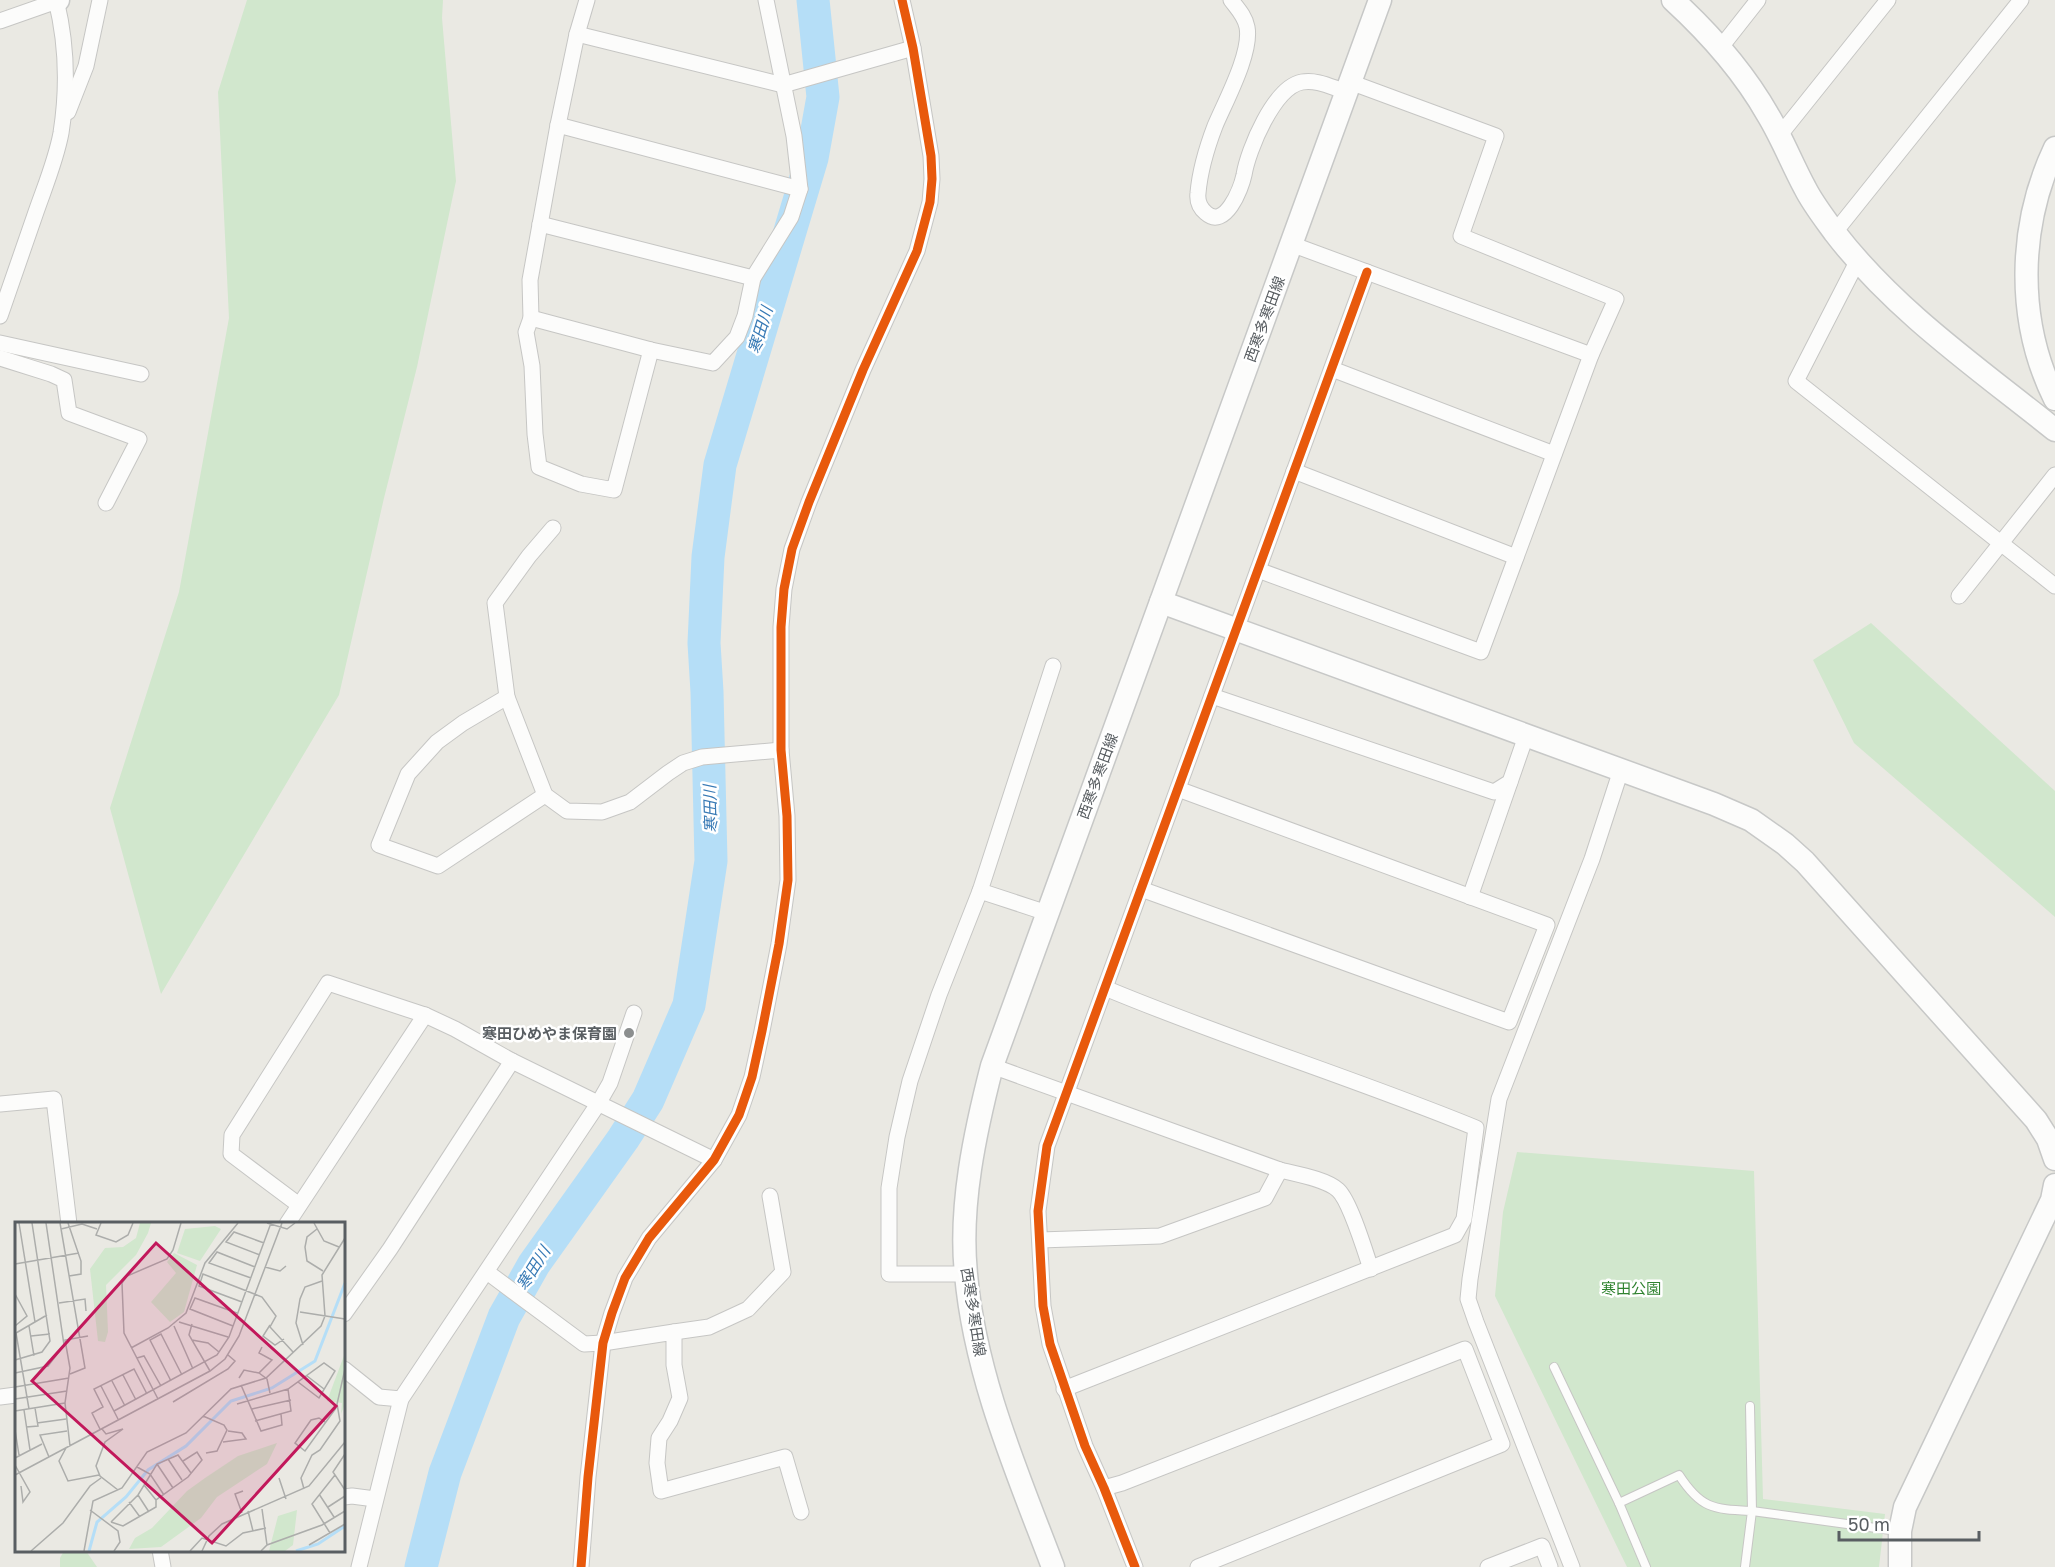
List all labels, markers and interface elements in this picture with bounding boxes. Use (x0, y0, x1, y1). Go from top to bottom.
street label: 西寒多寒田線 (1240, 274, 1288, 364)
water label: 寒田川 (743, 302, 777, 356)
street label: 西寒多寒田線 (1073, 731, 1121, 821)
water label: 寒田川 (699, 783, 721, 833)
place label: 寒田ひめやま保育園 (482, 1024, 617, 1042)
marker: 寒田ひめやま保育園 (622, 1026, 636, 1040)
inset map (15, 1222, 345, 1552)
water label: 寒田川 (512, 1241, 555, 1294)
street label: 西寒多寒田線 (958, 1266, 990, 1358)
park label: 寒田公園 (1601, 1279, 1661, 1297)
scale bar (1839, 1504, 1978, 1542)
text: 50 m (1848, 1513, 1890, 1535)

